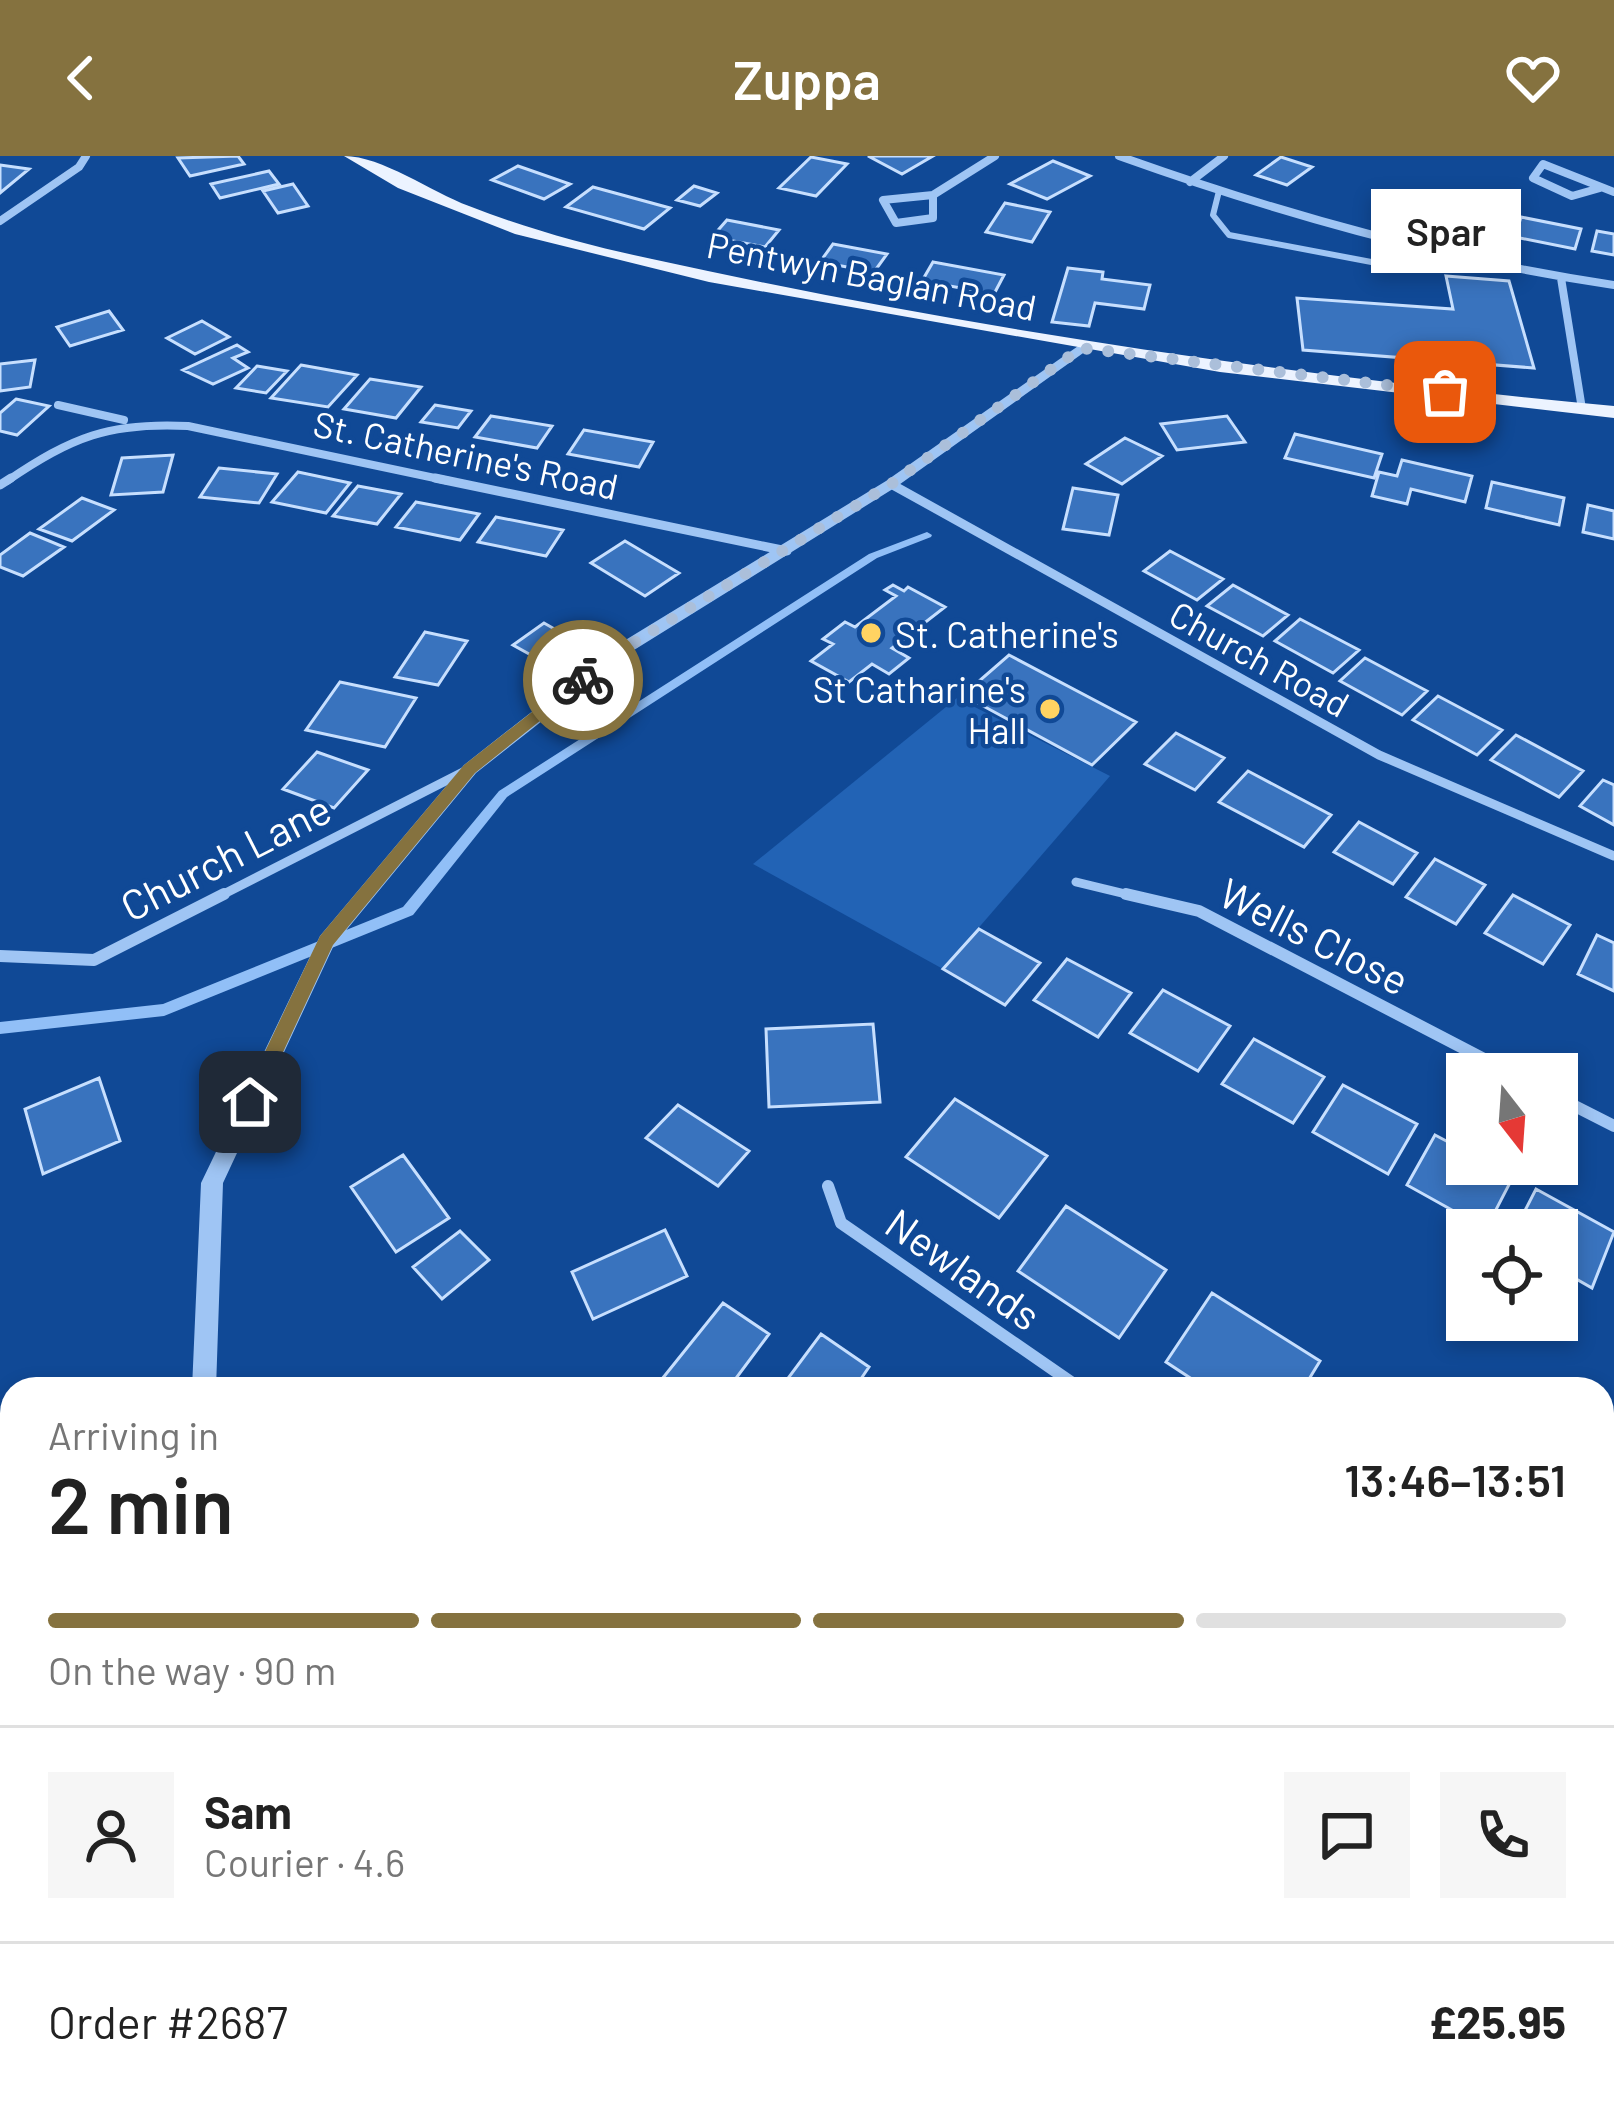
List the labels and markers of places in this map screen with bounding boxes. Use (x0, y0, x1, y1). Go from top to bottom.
callout: Spar (1370, 188, 1520, 272)
pin (1394, 341, 1496, 443)
place label: St. Catherine's (895, 612, 1119, 655)
marker: St. Catherine's (858, 620, 884, 646)
place label: St Catharine's Hall (813, 667, 1026, 751)
marker: St Catharine's Hall (1037, 696, 1063, 722)
pin (199, 1051, 301, 1153)

